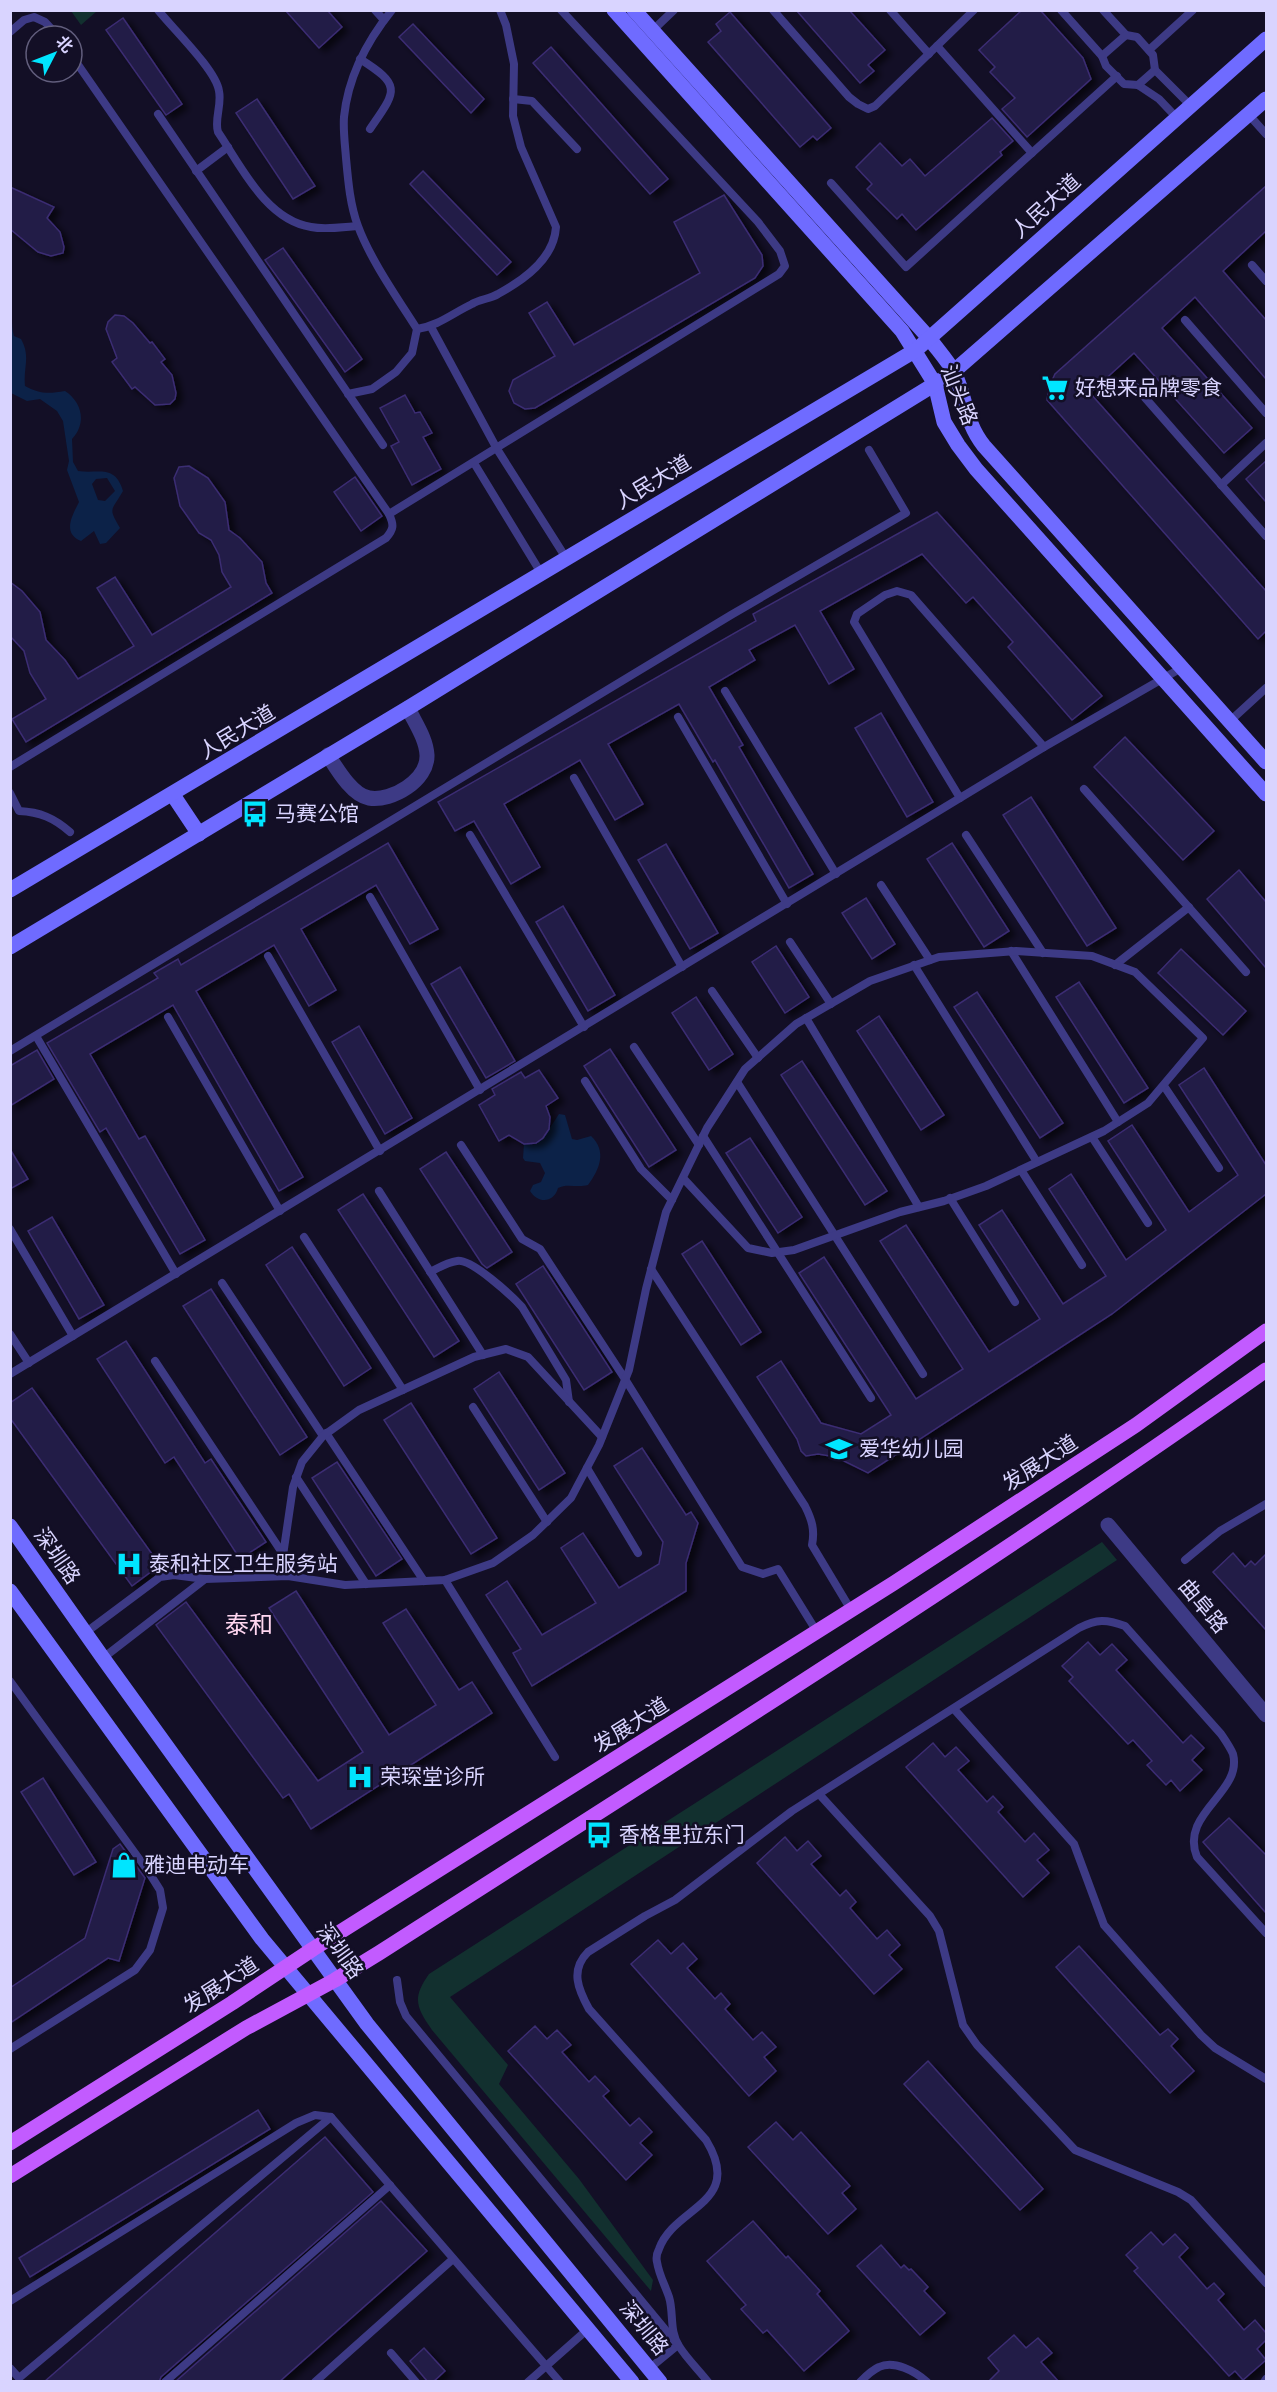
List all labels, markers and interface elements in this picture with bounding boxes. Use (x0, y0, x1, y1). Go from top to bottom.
north arrow (24, 24, 84, 84)
text: 北 (53, 31, 78, 56)
street label: 人民大道 (1005, 167, 1085, 242)
street label: 汕头路 (937, 361, 984, 428)
supermarket icon: 好想来品牌零食 (1040, 373, 1070, 403)
place label: 好想来品牌零食 (1075, 374, 1222, 399)
street label: 人民大道 (610, 448, 695, 513)
street label: 人民大道 (194, 698, 279, 763)
bus stop icon: 马赛公馆 (240, 799, 270, 829)
place label: 马赛公馆 (275, 800, 359, 825)
street label: 发展大道 (997, 1428, 1081, 1495)
school or university icon: 爱华幼儿园 (824, 1434, 854, 1464)
place label: 爱华幼儿园 (859, 1435, 964, 1460)
street label: 深圳路 (30, 1522, 87, 1588)
hospital icon: 泰和社区卫生服务站 (114, 1549, 144, 1579)
place label: 泰和社区卫生服务站 (149, 1550, 338, 1575)
street label: 曲阜路 (1174, 1573, 1234, 1637)
district label: 泰和 (225, 1609, 273, 1638)
street label: 发展大道 (588, 1691, 672, 1757)
hospital icon: 荣琛堂诊所 (345, 1762, 375, 1792)
place label: 荣琛堂诊所 (380, 1763, 485, 1788)
bus stop icon: 香格里拉东门 (584, 1820, 614, 1850)
place label: 香格里拉东门 (619, 1821, 745, 1846)
shop icon: 雅迪电动车 (109, 1850, 139, 1880)
place label: 雅迪电动车 (144, 1851, 249, 1876)
street label: 深圳路 (313, 1917, 370, 1983)
street label: 发展大道 (178, 1950, 262, 2017)
street label: 深圳路 (616, 2295, 675, 2359)

